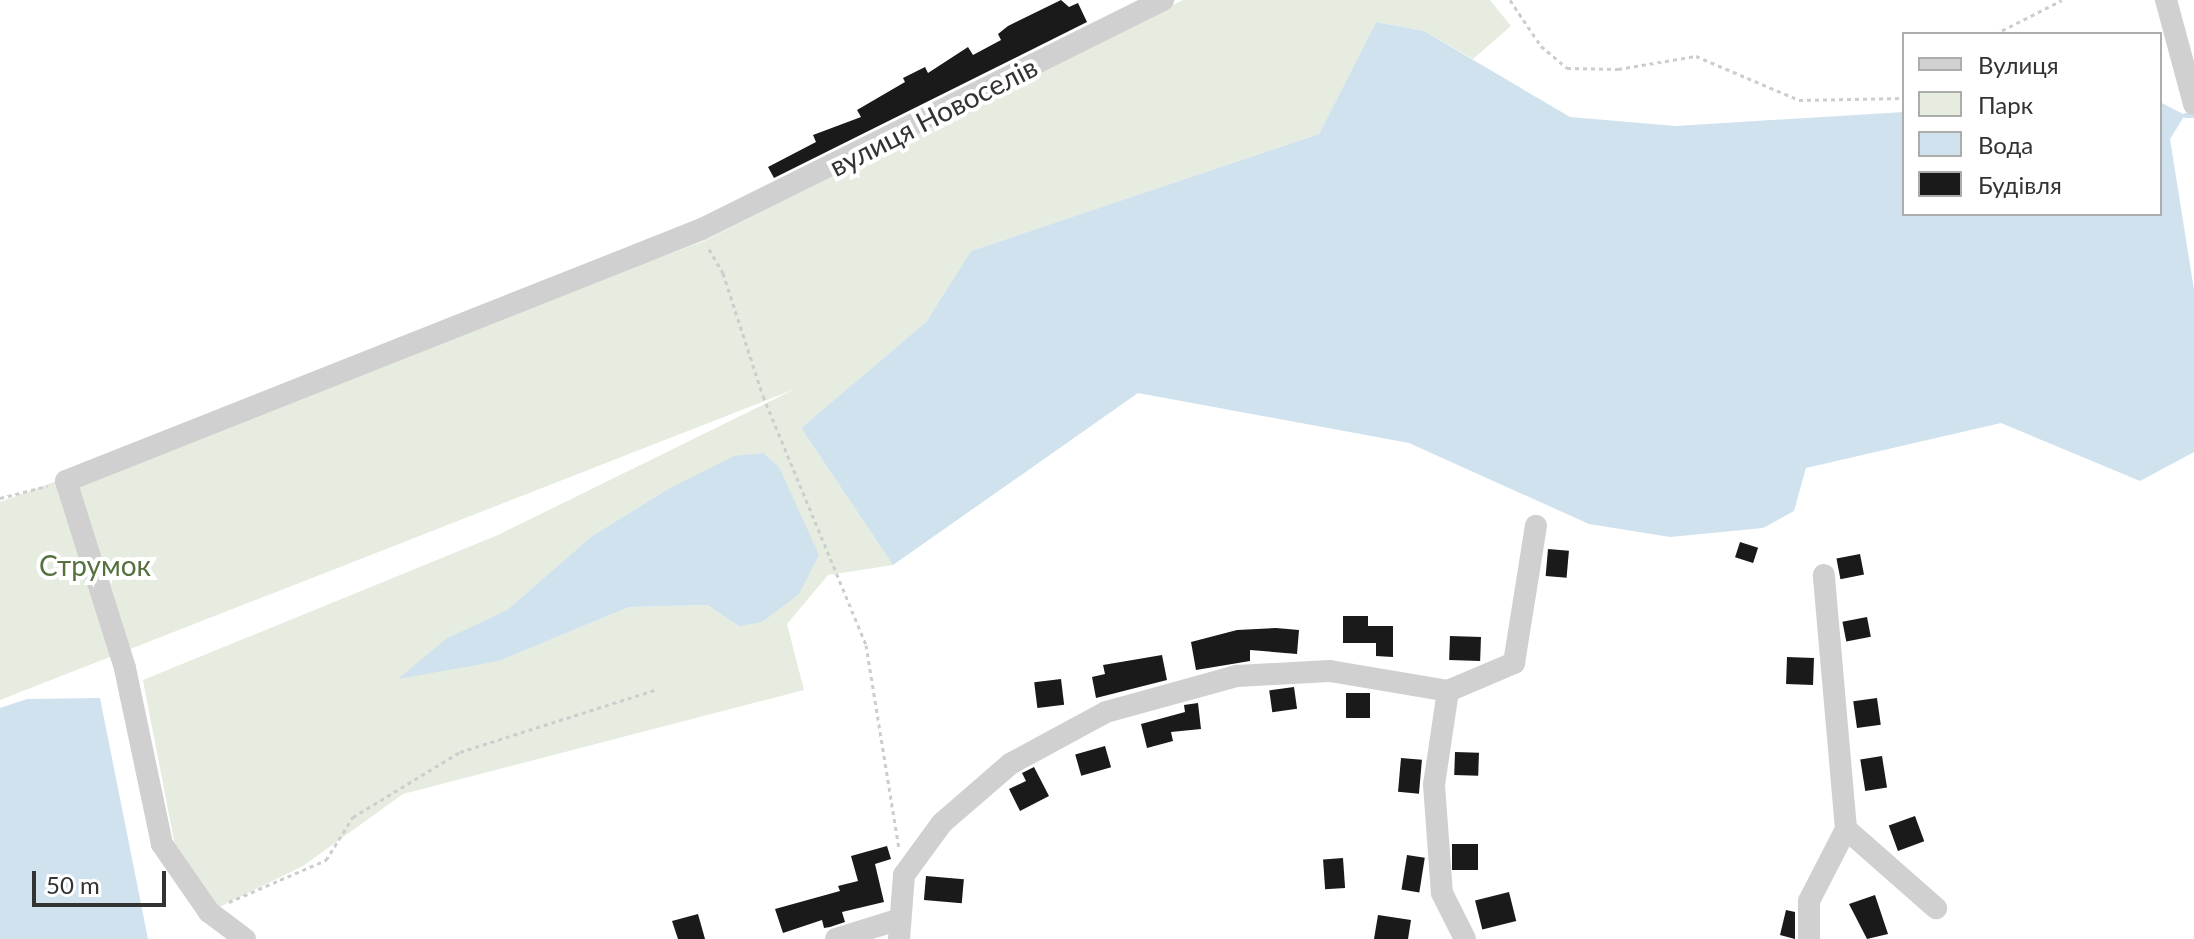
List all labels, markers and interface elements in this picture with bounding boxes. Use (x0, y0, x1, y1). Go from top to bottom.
legend (1902, 32, 2162, 216)
street label: вулиця Новоселів (824, 49, 1042, 183)
text: Вулиця (1978, 50, 2059, 79)
text: Парк (1978, 90, 2033, 119)
text: Вода (1978, 130, 2033, 159)
text: Будівля (1978, 170, 2062, 199)
park label: Струмок (39, 548, 151, 582)
scale bar (36, 855, 170, 905)
text: 50 m (46, 870, 100, 899)

